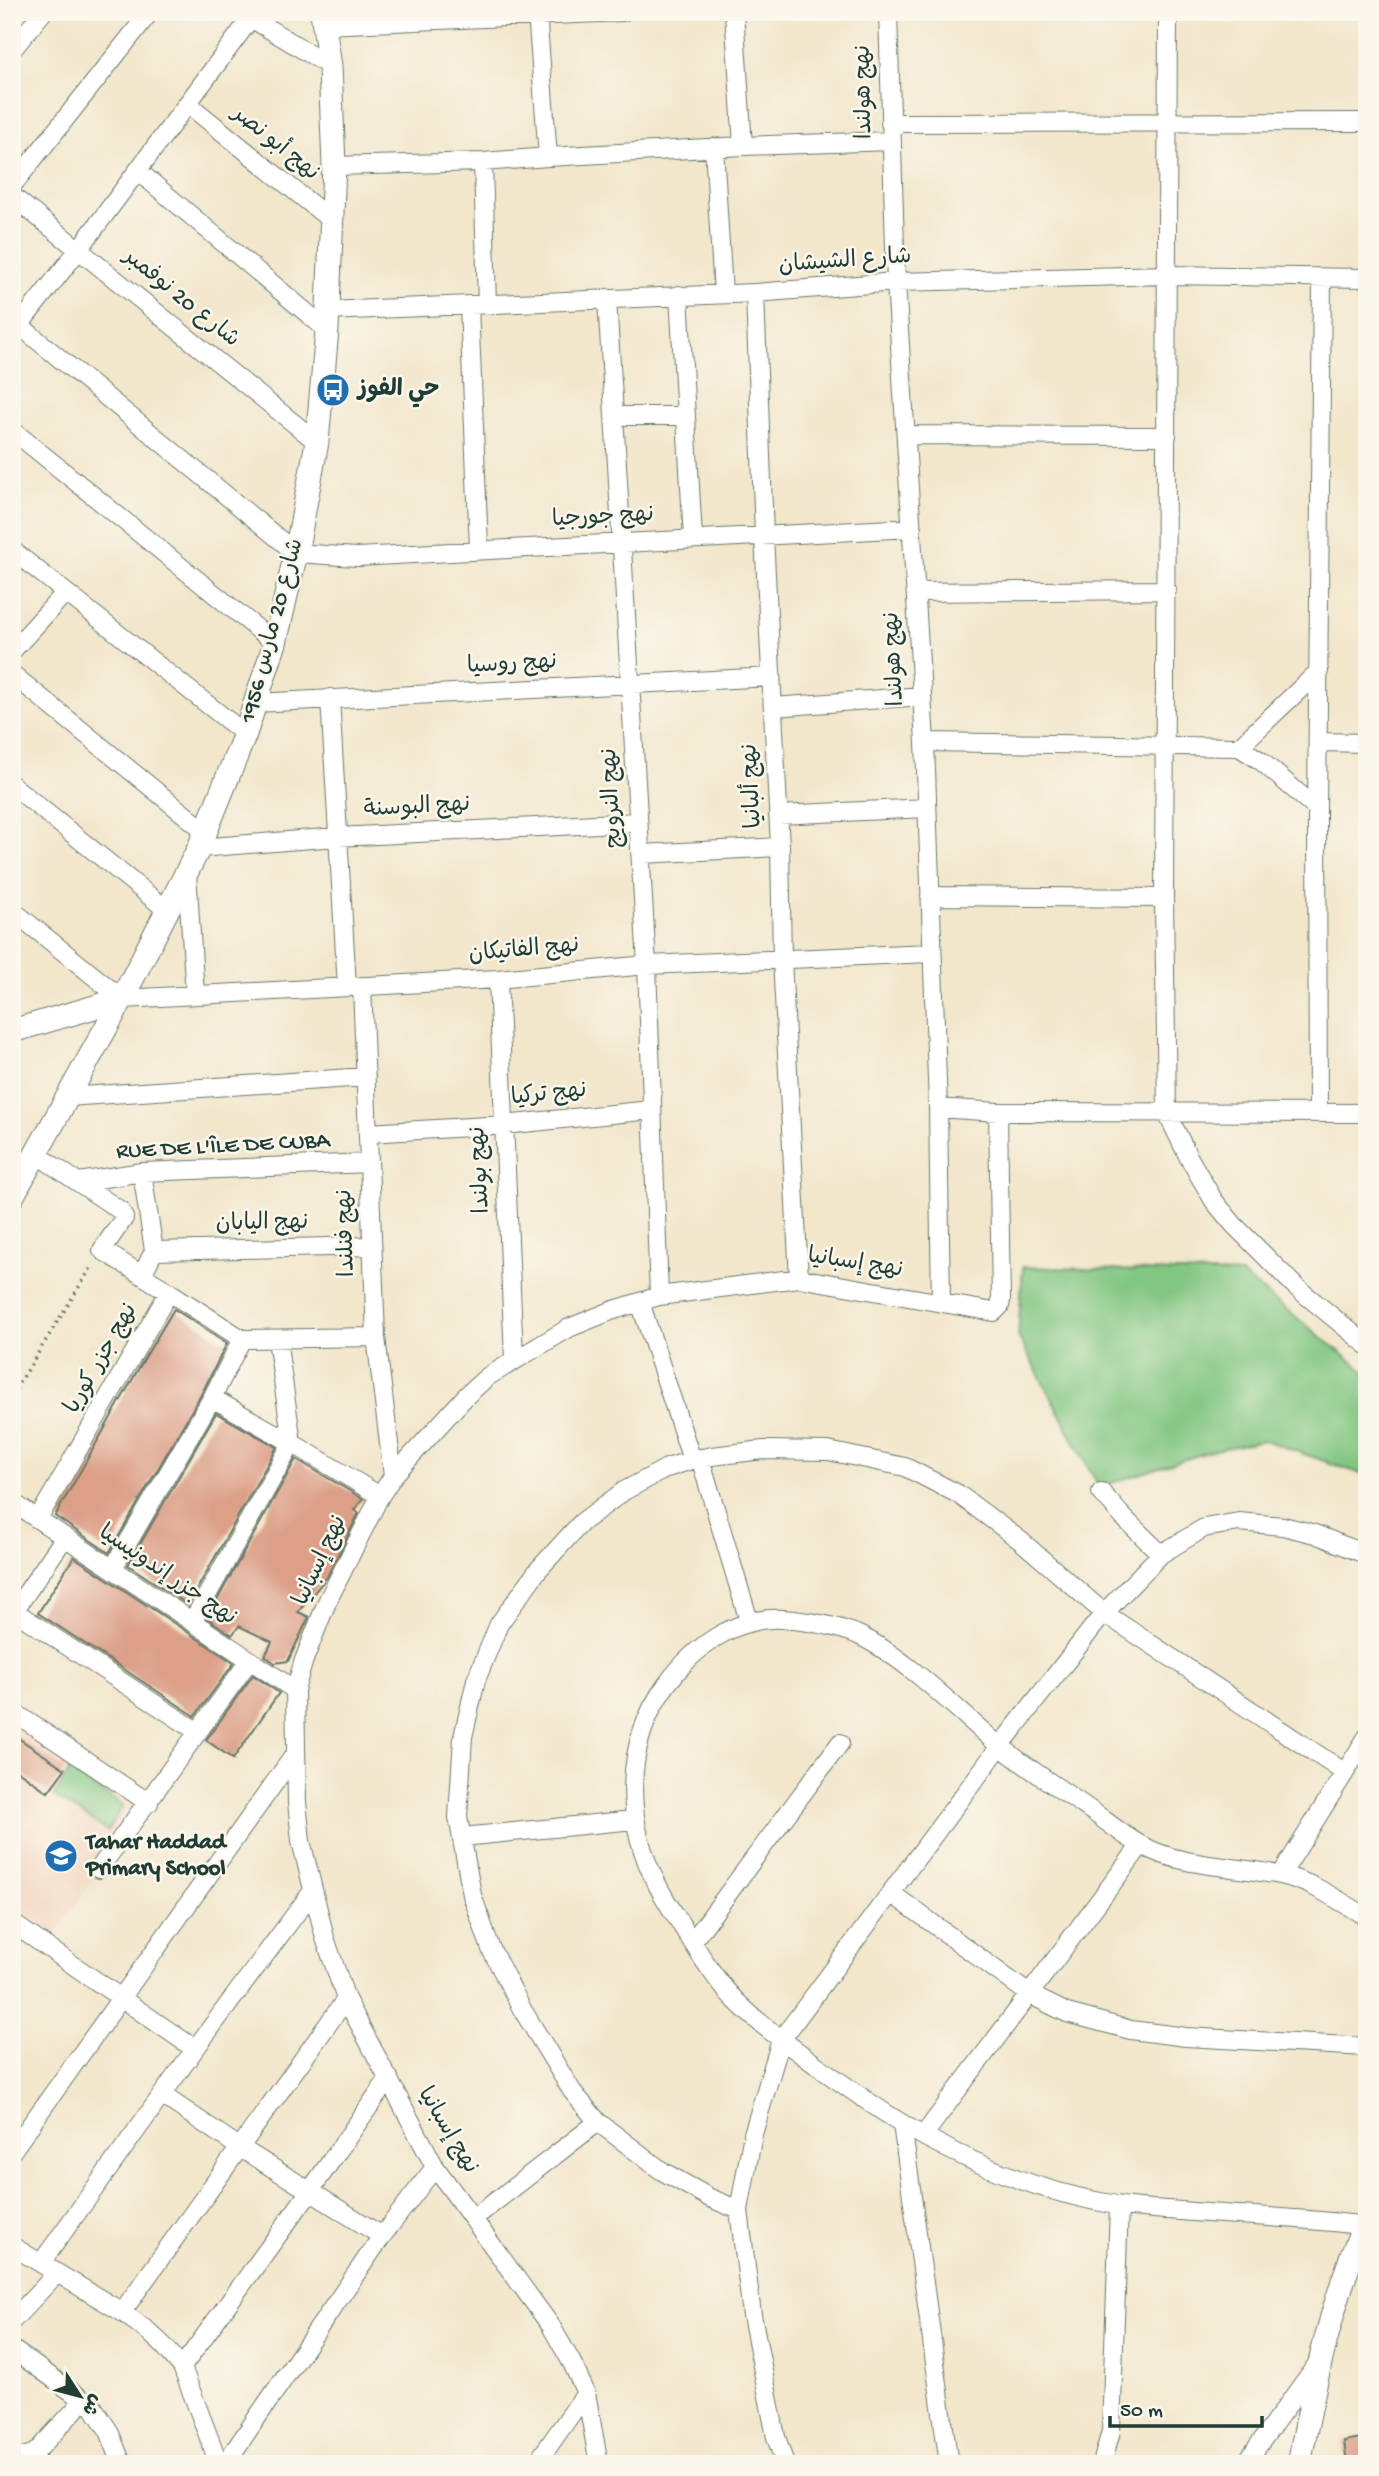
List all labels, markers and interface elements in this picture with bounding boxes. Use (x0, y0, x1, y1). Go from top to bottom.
street label: نهج هولندا (851, 45, 879, 139)
street label: نهج أبو نصر (224, 96, 327, 187)
street label: شارع 20 نوفمبر (116, 243, 244, 354)
street label: شارع الشيشان (778, 244, 912, 280)
bus stop icon: حي الفوز (314, 371, 352, 409)
place label: حي الفوز (356, 377, 439, 408)
street label: نهج جورجيا (551, 502, 655, 534)
street label: شارع 20 مارس 1956 (235, 536, 311, 727)
street label: نهج هولندا (879, 611, 911, 707)
street label: نهج روسيا (466, 649, 558, 681)
street label: نهج ألبانيا (733, 743, 769, 829)
street label: نهج النرويج (597, 747, 629, 849)
street label: نهج البوسنة (363, 792, 471, 824)
street label: نهج الفاتيكان (468, 933, 580, 969)
street label: نهج تركيا (510, 1078, 588, 1112)
street label: نهج بولندا (465, 1126, 497, 1214)
street label: RUE DE L'ÎLE DE CUBA (116, 1128, 332, 1166)
street label: نهج فنلندا (332, 1189, 362, 1277)
street label: نهج اليابان (215, 1210, 309, 1238)
street label: نهج إسبانيا (805, 1243, 905, 1285)
street label: نهج جزر كوريا (60, 1299, 144, 1419)
street label: نهج إسبانيا (288, 1512, 354, 1610)
street label: نهج جزر إندونيسيا (93, 1520, 241, 1632)
place label: Tahar Haddad Primary School (84, 1830, 228, 1883)
school or university icon: Tahar Haddad Primary School (42, 1837, 80, 1875)
street label: نهج إسبانيا (411, 2083, 483, 2179)
north arrow (46, 2360, 116, 2430)
scale bar (1110, 2385, 1262, 2429)
text: ش (75, 2389, 106, 2419)
text: 50 m (1120, 2400, 1163, 2425)

